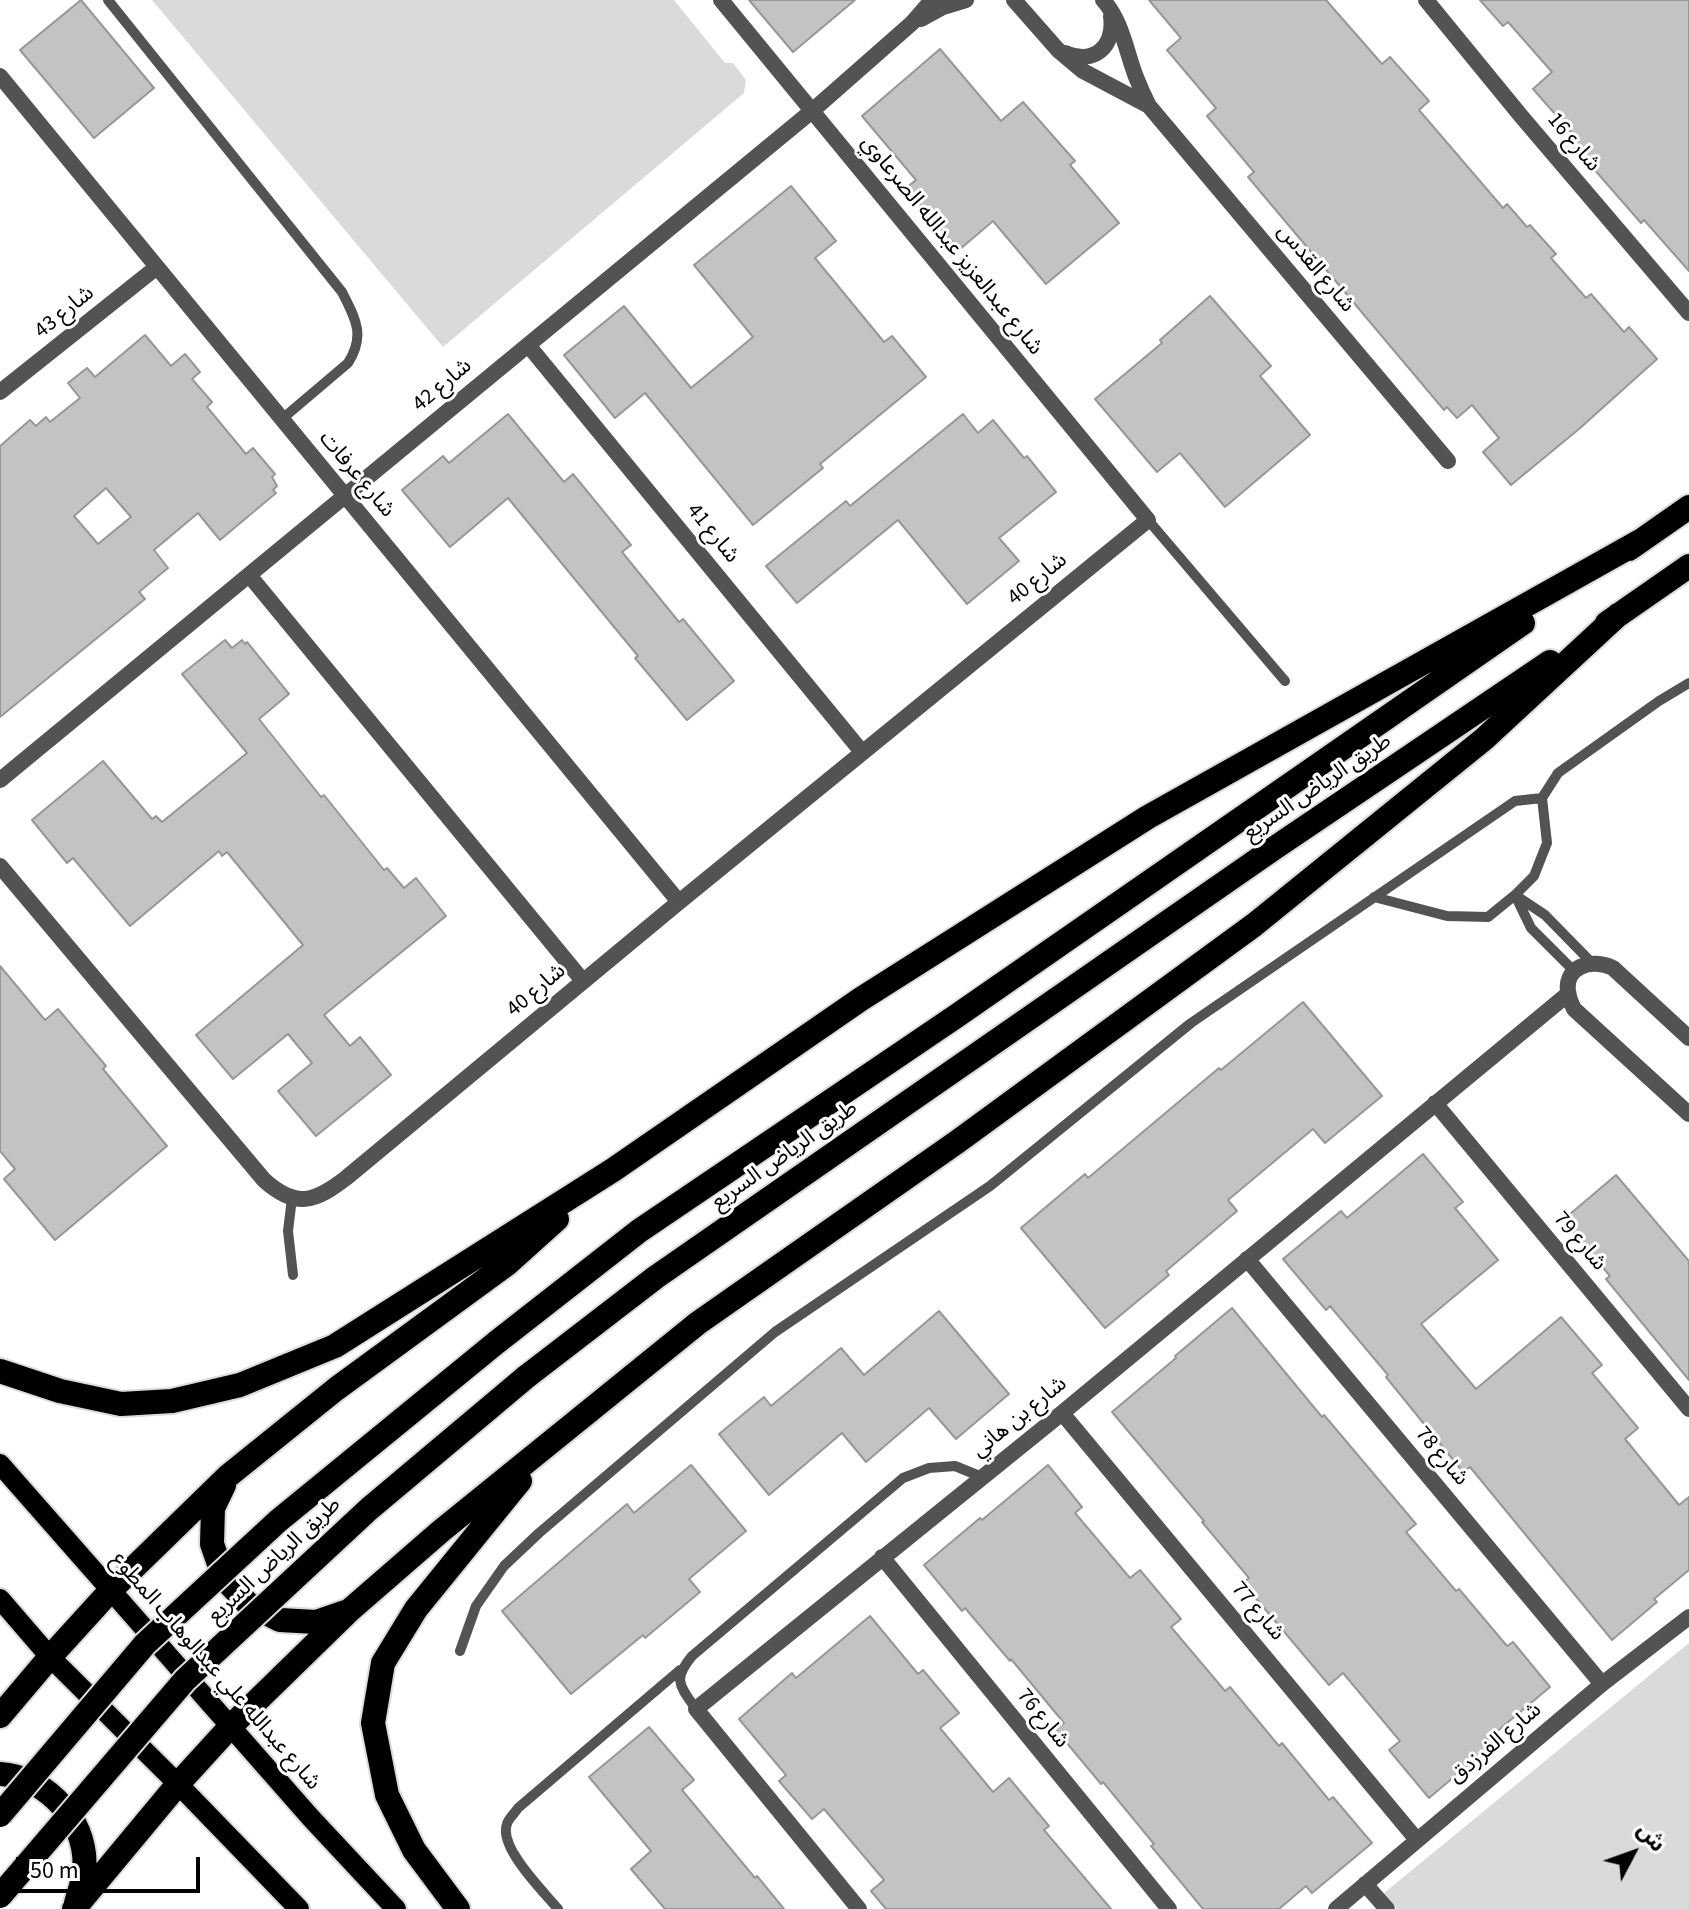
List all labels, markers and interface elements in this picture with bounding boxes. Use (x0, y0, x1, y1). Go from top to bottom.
street label: شارع 16 (1541, 108, 1605, 178)
street label: شارع عبدالعزيز عبدالله الصرعاوي (854, 131, 1048, 361)
street label: شارع القدس (1270, 219, 1360, 319)
street label: شارع 43 (30, 281, 100, 345)
street label: شارع 42 (408, 354, 478, 418)
street label: شارع عرفات (312, 426, 400, 524)
street label: شارع 41 (680, 499, 744, 569)
street label: شارع 40 (1003, 548, 1073, 612)
street label: طريق الرياض السريع (1239, 729, 1397, 847)
street label: شارع 40 (502, 959, 572, 1023)
street label: طريق الرياض السريع (707, 1096, 863, 1216)
street label: شارع 79 (1547, 1207, 1611, 1277)
street label: شارع بن هاني (967, 1372, 1073, 1464)
street label: شارع 78 (1409, 1422, 1473, 1492)
street label: طريق الرياض السريع (203, 1492, 347, 1630)
street label: شارع عبدالله علي عبدالوهاب المطوع (105, 1548, 325, 1796)
street label: شارع 77 (1225, 1577, 1289, 1647)
street label: شارع 76 (1010, 1684, 1074, 1754)
street label: شارع الفرزدق (1444, 1698, 1548, 1790)
north arrow (1593, 1813, 1673, 1893)
text: ش (1629, 1815, 1673, 1859)
scale bar (20, 1841, 204, 1891)
text: 50 m (30, 1853, 79, 1888)

